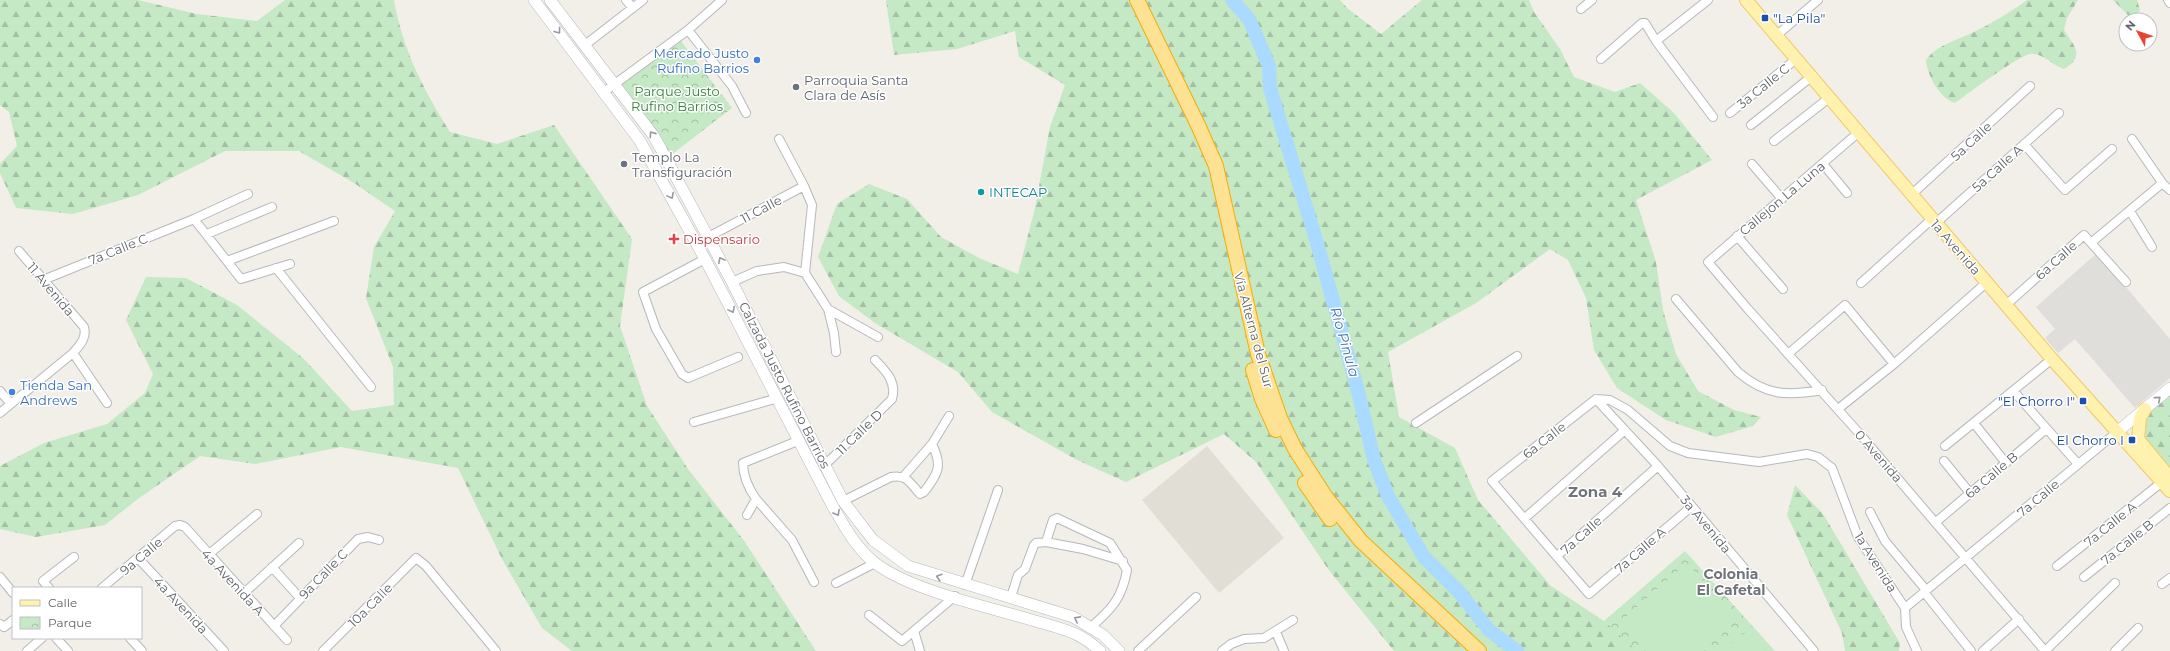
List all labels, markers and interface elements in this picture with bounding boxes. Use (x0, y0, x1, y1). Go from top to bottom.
place label: "La Pila" (1773, 10, 1825, 26)
north arrow (2118, 12, 2158, 52)
marker: "La Pila" (1760, 13, 1770, 23)
text: N (2122, 18, 2139, 33)
one-way arrow (553, 27, 561, 34)
place label: Mercado Justo Rufino Barrios (654, 45, 749, 76)
marker: Mercado Justo Rufino Barrios (752, 55, 762, 65)
street label: 3a Calle C (1734, 60, 1792, 112)
place label: Parroquia Santa Clara de Asís (804, 72, 908, 103)
marker: Parroquia Santa Clara de Asís (791, 82, 801, 92)
park label: Parque Justo Rufino Barrios (631, 83, 723, 114)
street label: 5a Calle (1947, 118, 1995, 164)
one-way arrow (649, 131, 657, 138)
street label: 5a Calle A (1968, 141, 2026, 195)
place label: Templo La Transfiguración (632, 149, 732, 180)
street label: Callejon La Luna (1736, 158, 1828, 238)
marker: Templo La Transfiguración (619, 159, 629, 169)
place label: INTECAP (989, 184, 1047, 200)
marker: INTECAP (976, 187, 986, 197)
one-way arrow (666, 191, 673, 199)
street label: 11 Calle (738, 191, 784, 226)
street label: 1a Avenida (1928, 216, 1984, 278)
street label: 7a Calle C (86, 230, 150, 268)
place label: Dispensario (683, 231, 760, 247)
marker: Dispensario (668, 233, 680, 245)
street label: 6a Calle (2032, 237, 2080, 283)
one-way arrow (718, 257, 726, 265)
street label: 11 Avenida (24, 259, 78, 319)
street label: Vía Alterna del Sur (1231, 270, 1277, 390)
street label: Calzada Justo Rufino Barrios (736, 299, 834, 471)
water label: Río Pinula (1326, 305, 1364, 379)
one-way arrow (727, 306, 735, 313)
place label: Tienda San Andrews (20, 377, 92, 408)
marker: Tienda San Andrews (7, 387, 17, 397)
place label: "El Chorro I" (1998, 393, 2075, 409)
marker: "El Chorro I" (2078, 396, 2088, 406)
one-way arrow (2153, 396, 2160, 403)
street label: 11 Calle D (832, 406, 886, 458)
street label: 6a Calle (1519, 418, 1569, 462)
street label: 0 Avenida (1852, 426, 1906, 486)
place label: El Chorro I (2057, 432, 2124, 448)
marker: El Chorro I (2127, 435, 2137, 445)
street label: 6a Calle B (1961, 448, 2021, 502)
street label: 7a Calle (2014, 476, 2062, 520)
district label: Zona 4 (1568, 482, 1623, 501)
street label: 3a Avenida (1677, 492, 1735, 556)
street label: 7a Calle A (2081, 498, 2140, 550)
one-way arrow (832, 509, 839, 516)
street label: 7a Calle (1557, 512, 1605, 558)
street label: 7a Calle B (2097, 516, 2157, 568)
street label: 7a Calle A (1611, 523, 1669, 577)
street label: 1a Avenida (1851, 529, 1901, 595)
street label: 9a Calle (116, 534, 166, 578)
street label: 4a Avenida A (198, 545, 268, 619)
street label: 9a Calle C (295, 546, 351, 602)
district label: Colonia El Cafetal (1696, 565, 1766, 599)
street label: 4a Avenida (150, 573, 212, 637)
one-way arrow (936, 573, 943, 582)
street label: 10a Calle (345, 579, 396, 630)
legend (12, 587, 142, 639)
text: Calle (48, 595, 77, 610)
text: Parque (48, 615, 92, 630)
one-way arrow (1074, 616, 1081, 624)

